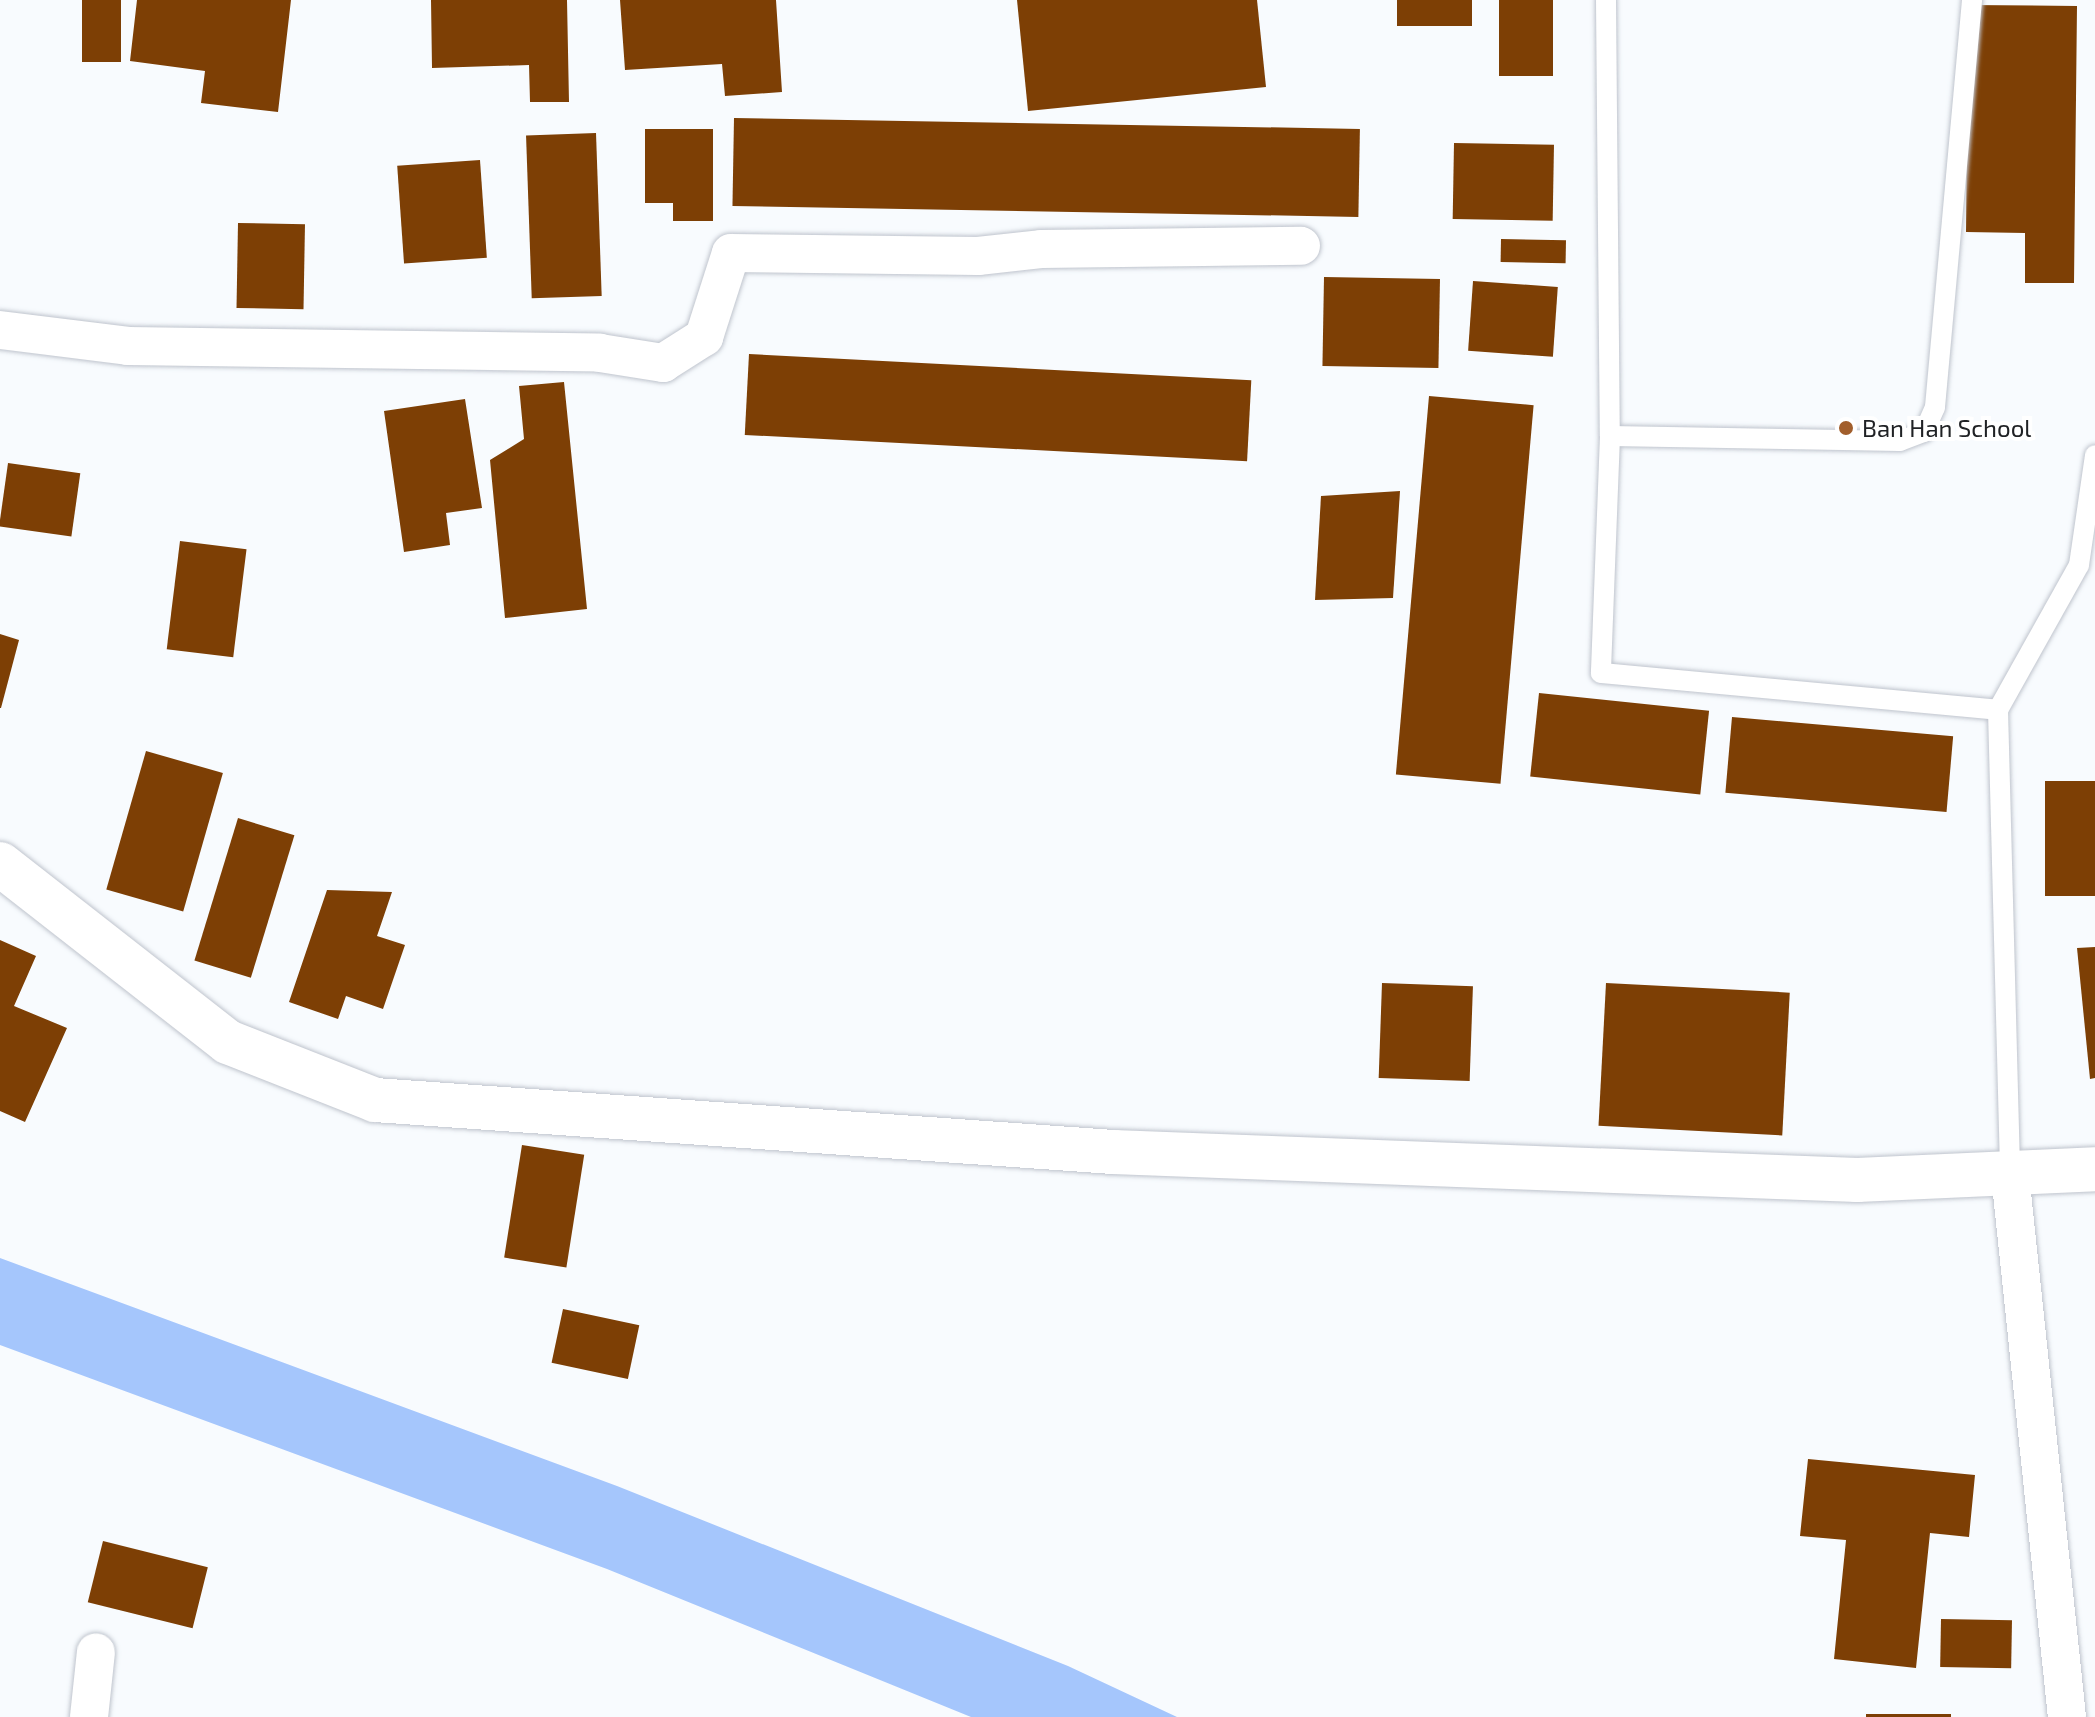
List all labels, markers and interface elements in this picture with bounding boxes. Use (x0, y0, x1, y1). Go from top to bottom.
place label: Ban Han School (1862, 414, 2031, 442)
marker: Ban Han School (1837, 419, 1855, 437)

